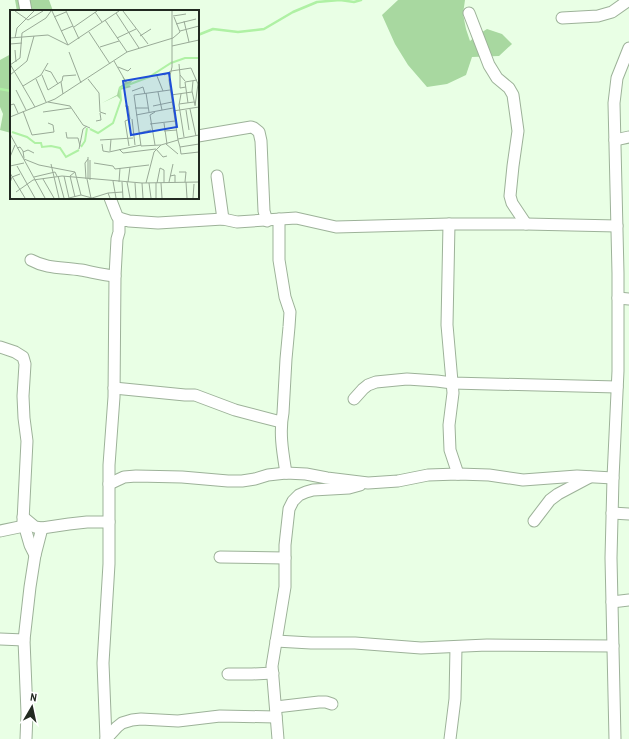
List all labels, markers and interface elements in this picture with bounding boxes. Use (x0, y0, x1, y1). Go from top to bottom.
inset map (10, 10, 199, 199)
north arrow (12, 687, 52, 727)
text: N (29, 690, 38, 705)

